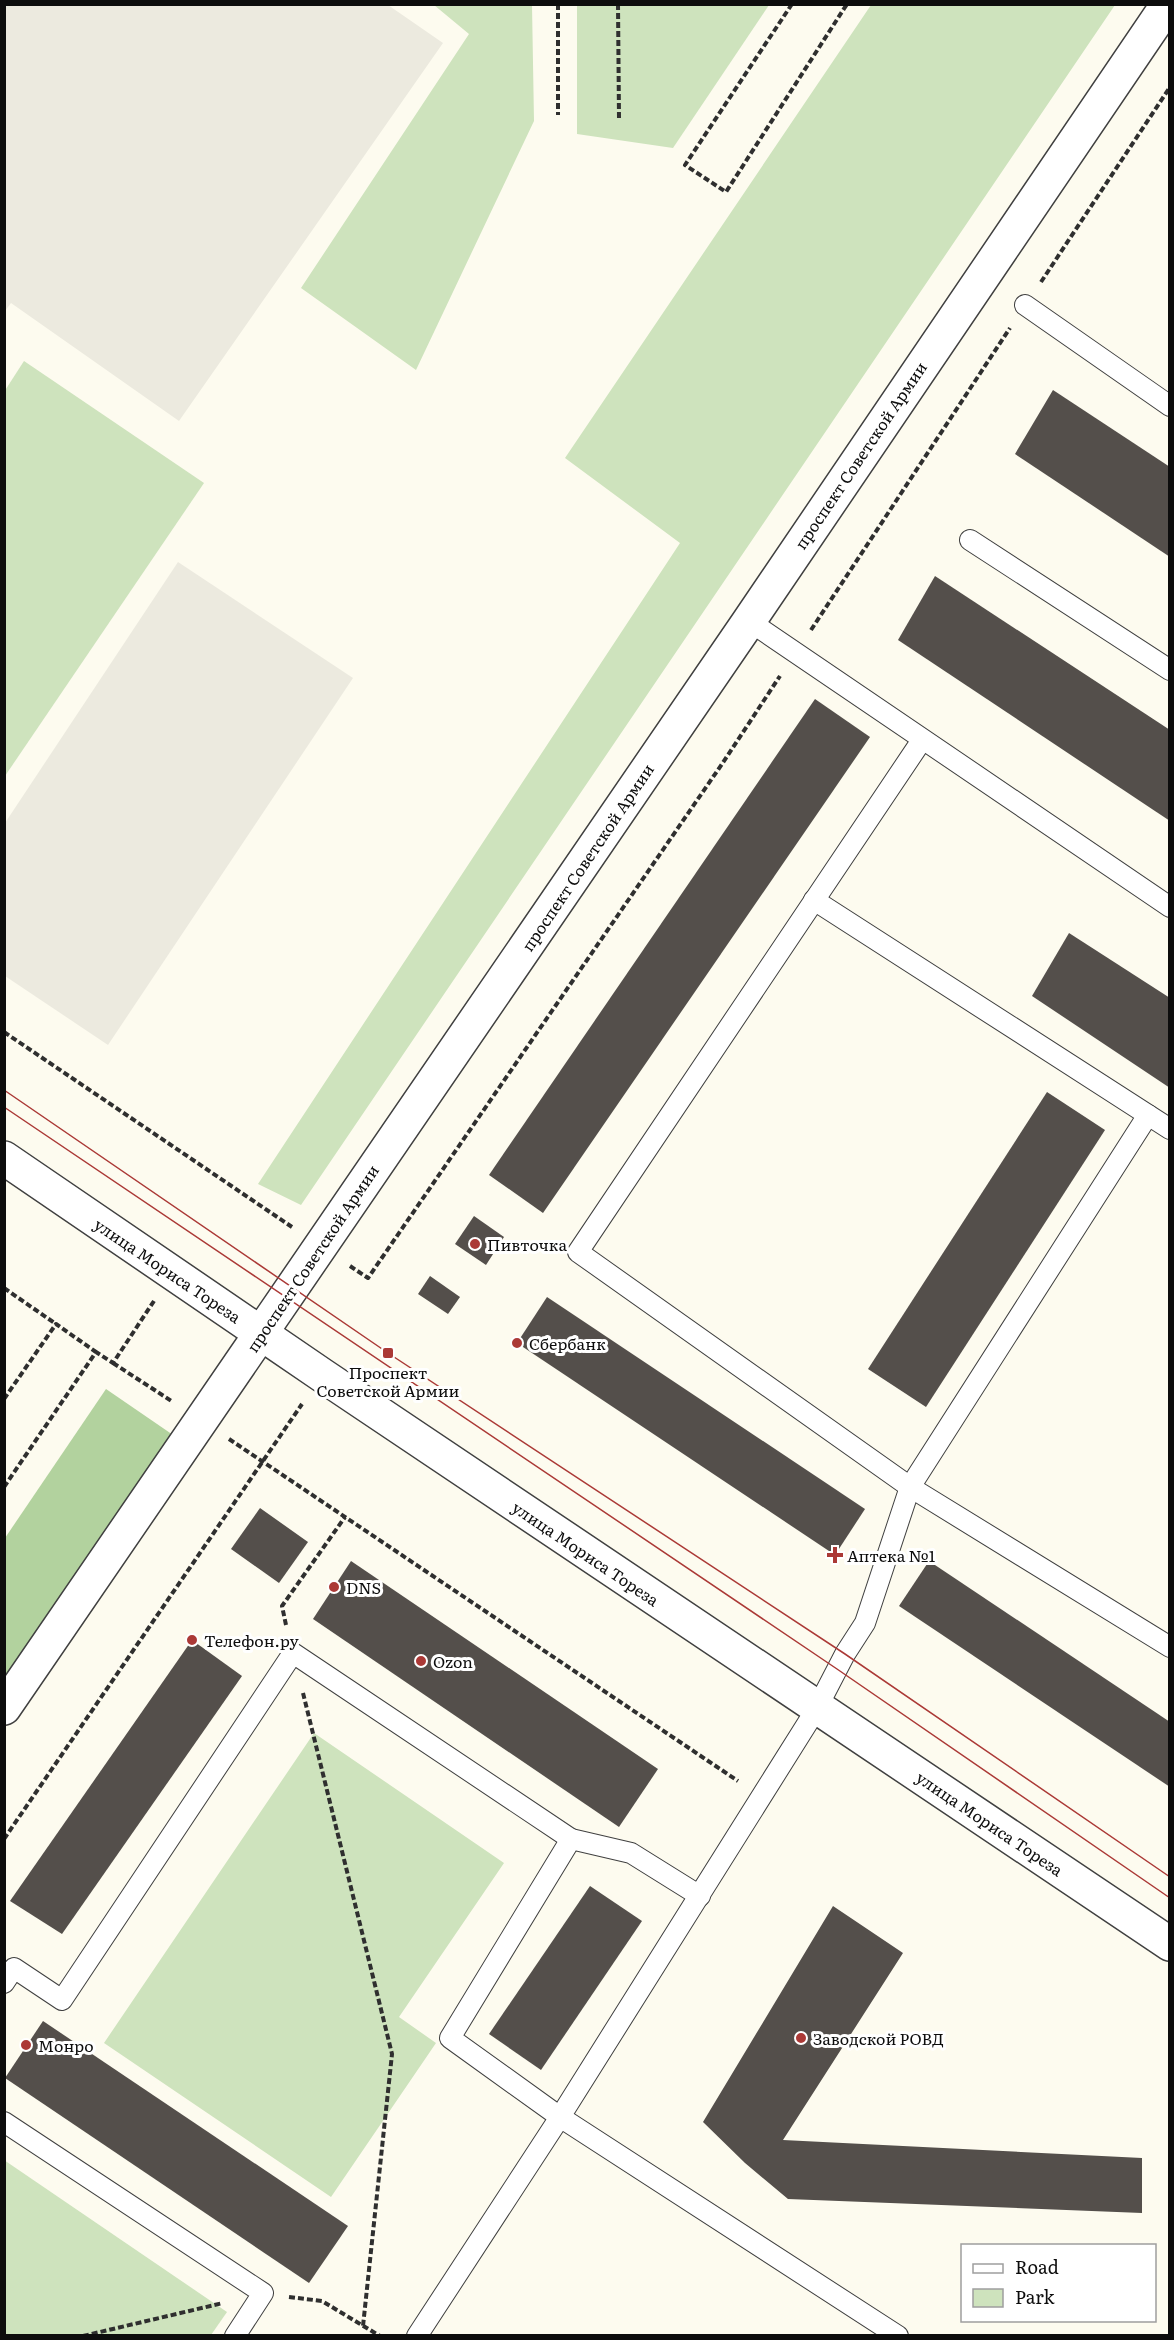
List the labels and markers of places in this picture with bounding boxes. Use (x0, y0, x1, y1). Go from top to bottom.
place label: Пивточка (487, 1232, 567, 1256)
marker: Пивточка (468, 1237, 482, 1251)
place label: Сбербанк (529, 1331, 606, 1355)
marker: Сбербанк (510, 1336, 524, 1350)
marker: Проспект Советской Армии (381, 1346, 395, 1360)
place label: Проспект Советской Армии (317, 1360, 460, 1402)
place label: Аптека №1 (847, 1543, 936, 1567)
marker: Аптека №1 (828, 1548, 842, 1562)
place label: DNS (346, 1575, 381, 1599)
marker: DNS (327, 1580, 341, 1594)
place label: Телефон.ру (204, 1628, 299, 1652)
marker: Телефон.ру (185, 1633, 199, 1647)
place label: Ozon (433, 1649, 473, 1673)
marker: Ozon (414, 1654, 428, 1668)
place label: Заводской РОВД (813, 2026, 944, 2050)
marker: Заводской РОВД (794, 2031, 808, 2045)
place label: Монро (38, 2033, 94, 2057)
marker: Монро (19, 2038, 33, 2052)

